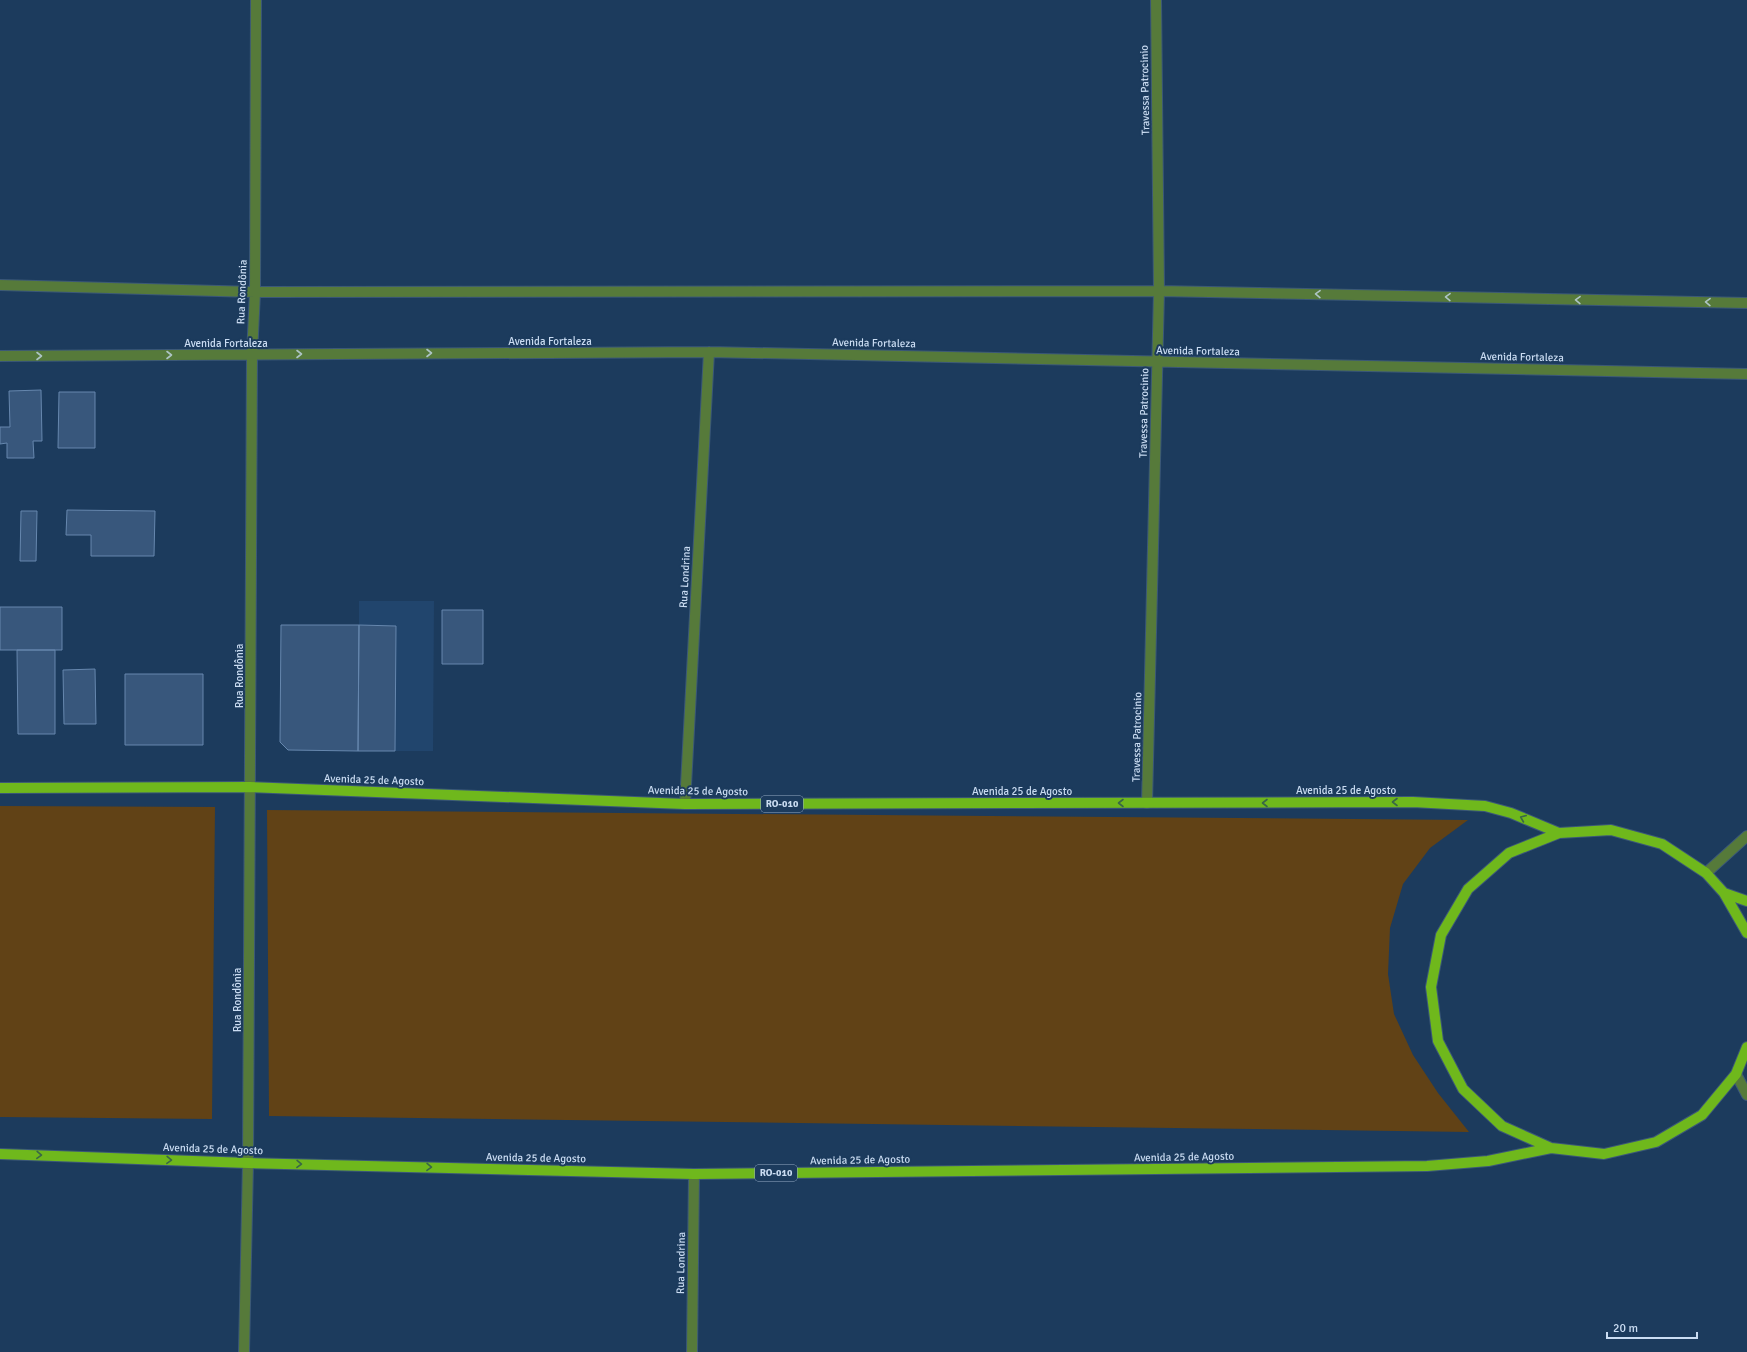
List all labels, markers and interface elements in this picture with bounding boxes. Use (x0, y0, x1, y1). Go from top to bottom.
street label: Travessa Patrocinio (1138, 45, 1152, 135)
street label: Rua Rondônia (234, 259, 250, 325)
one-way arrow (1315, 290, 1321, 298)
one-way arrow (1445, 293, 1451, 301)
one-way arrow (1575, 295, 1581, 304)
one-way arrow (1705, 298, 1711, 306)
street label: Avenida Fortaleza (508, 335, 592, 348)
street label: Avenida Fortaleza (832, 336, 916, 350)
street label: Avenida Fortaleza (184, 337, 268, 350)
street label: Avenida Fortaleza (1156, 344, 1240, 358)
one-way arrow (426, 349, 432, 357)
one-way arrow (296, 350, 302, 358)
street label: Avenida Fortaleza (1480, 350, 1564, 364)
one-way arrow (166, 351, 172, 359)
one-way arrow (36, 352, 42, 360)
street label: Travessa Patrocinio (1137, 368, 1151, 458)
street label: Rua Londrina (677, 545, 693, 608)
street label: Rua Rondônia (233, 643, 246, 708)
street label: Travessa Patrocinio (1130, 692, 1144, 782)
street label: Avenida 25 de Agosto (324, 772, 425, 788)
street label: Avenida 25 de Agosto (648, 784, 748, 798)
street label: Avenida 25 de Agosto (1296, 784, 1396, 797)
street label: Avenida 25 de Agosto (972, 785, 1072, 798)
road number: RO-010 (761, 796, 803, 812)
one-way arrow (1392, 798, 1398, 806)
one-way arrow (1118, 799, 1124, 807)
one-way arrow (1262, 799, 1268, 807)
one-way arrow (1519, 815, 1527, 823)
street label: Rua Rondônia (231, 967, 244, 1032)
street label: Avenida 25 de Agosto (163, 1141, 264, 1157)
street label: Avenida 25 de Agosto (1134, 1150, 1234, 1164)
one-way arrow (36, 1151, 42, 1159)
street label: Avenida 25 de Agosto (486, 1151, 586, 1165)
street label: Avenida 25 de Agosto (810, 1153, 910, 1167)
one-way arrow (166, 1156, 172, 1164)
one-way arrow (296, 1160, 302, 1168)
one-way arrow (426, 1163, 432, 1172)
road number: RO-010 (755, 1165, 797, 1181)
street label: Rua Londrina (674, 1231, 688, 1294)
scale bar (1607, 1314, 1697, 1340)
text: 20 m (1613, 1321, 1638, 1336)

